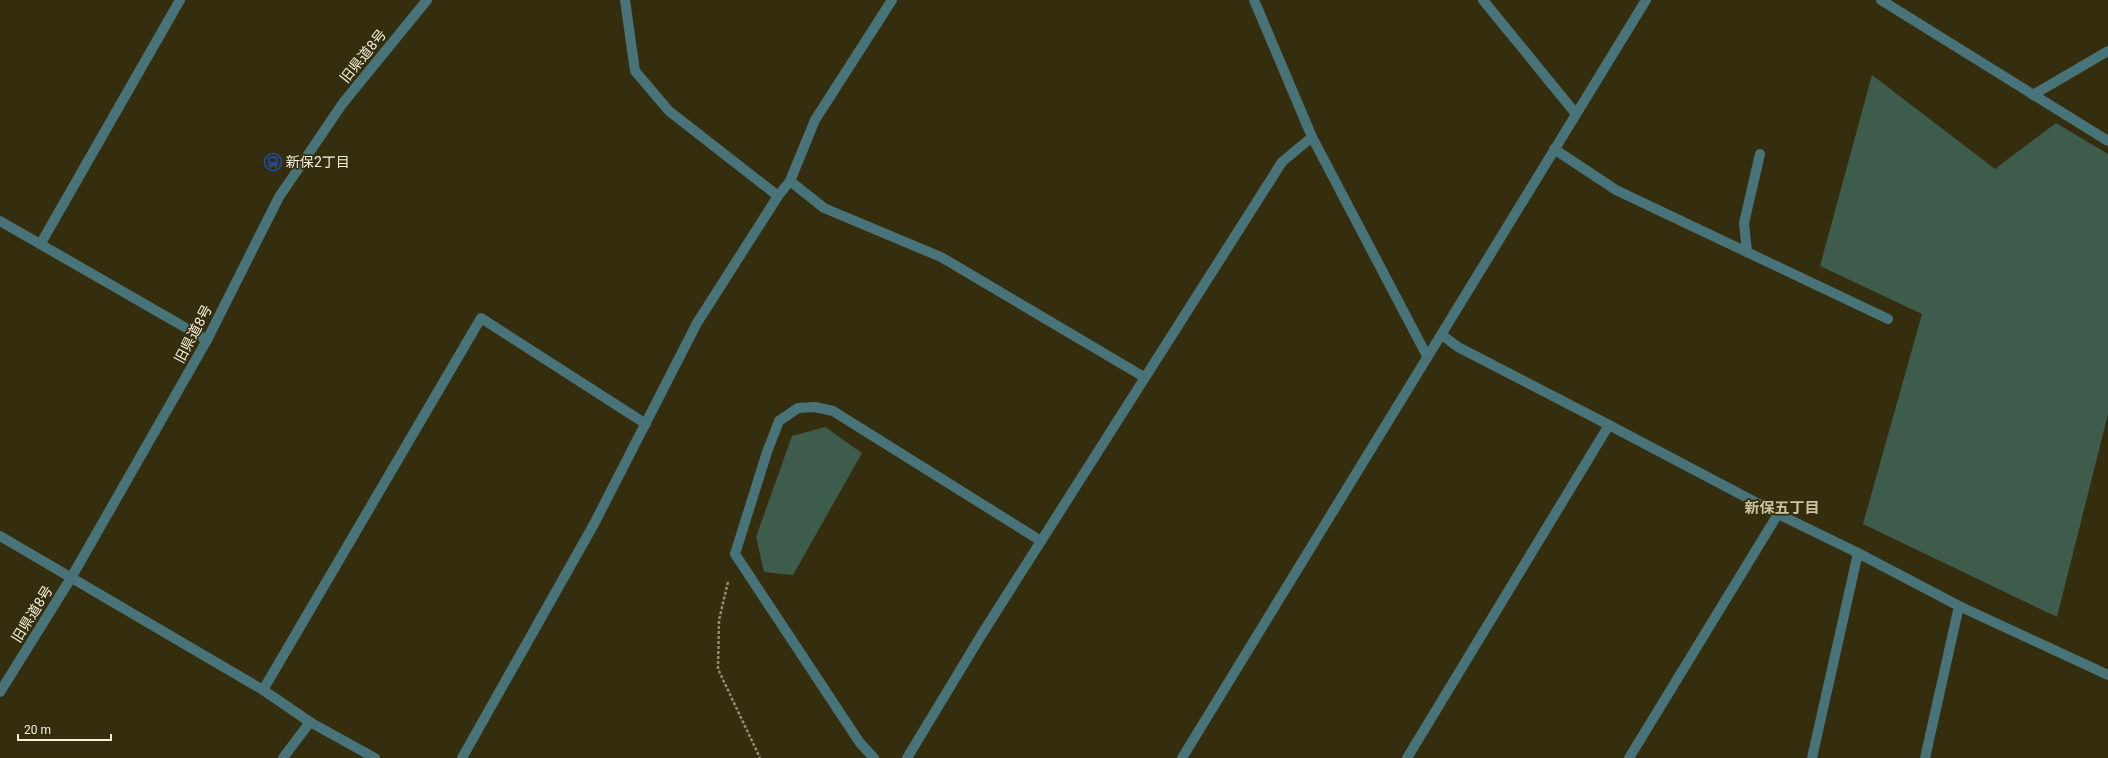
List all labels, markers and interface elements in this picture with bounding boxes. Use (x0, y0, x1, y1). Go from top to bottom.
street label: 旧県道8号 (337, 26, 389, 86)
bus stop icon: 新保2丁目 (263, 152, 283, 172)
place label: 新保2丁目 (286, 154, 350, 170)
street label: 旧県道8号 (171, 302, 215, 366)
district label: 新保五丁目 (1744, 499, 1820, 517)
street label: 旧県道8号 (8, 583, 56, 645)
scale bar (18, 716, 111, 742)
text: 20 m (24, 723, 51, 737)

